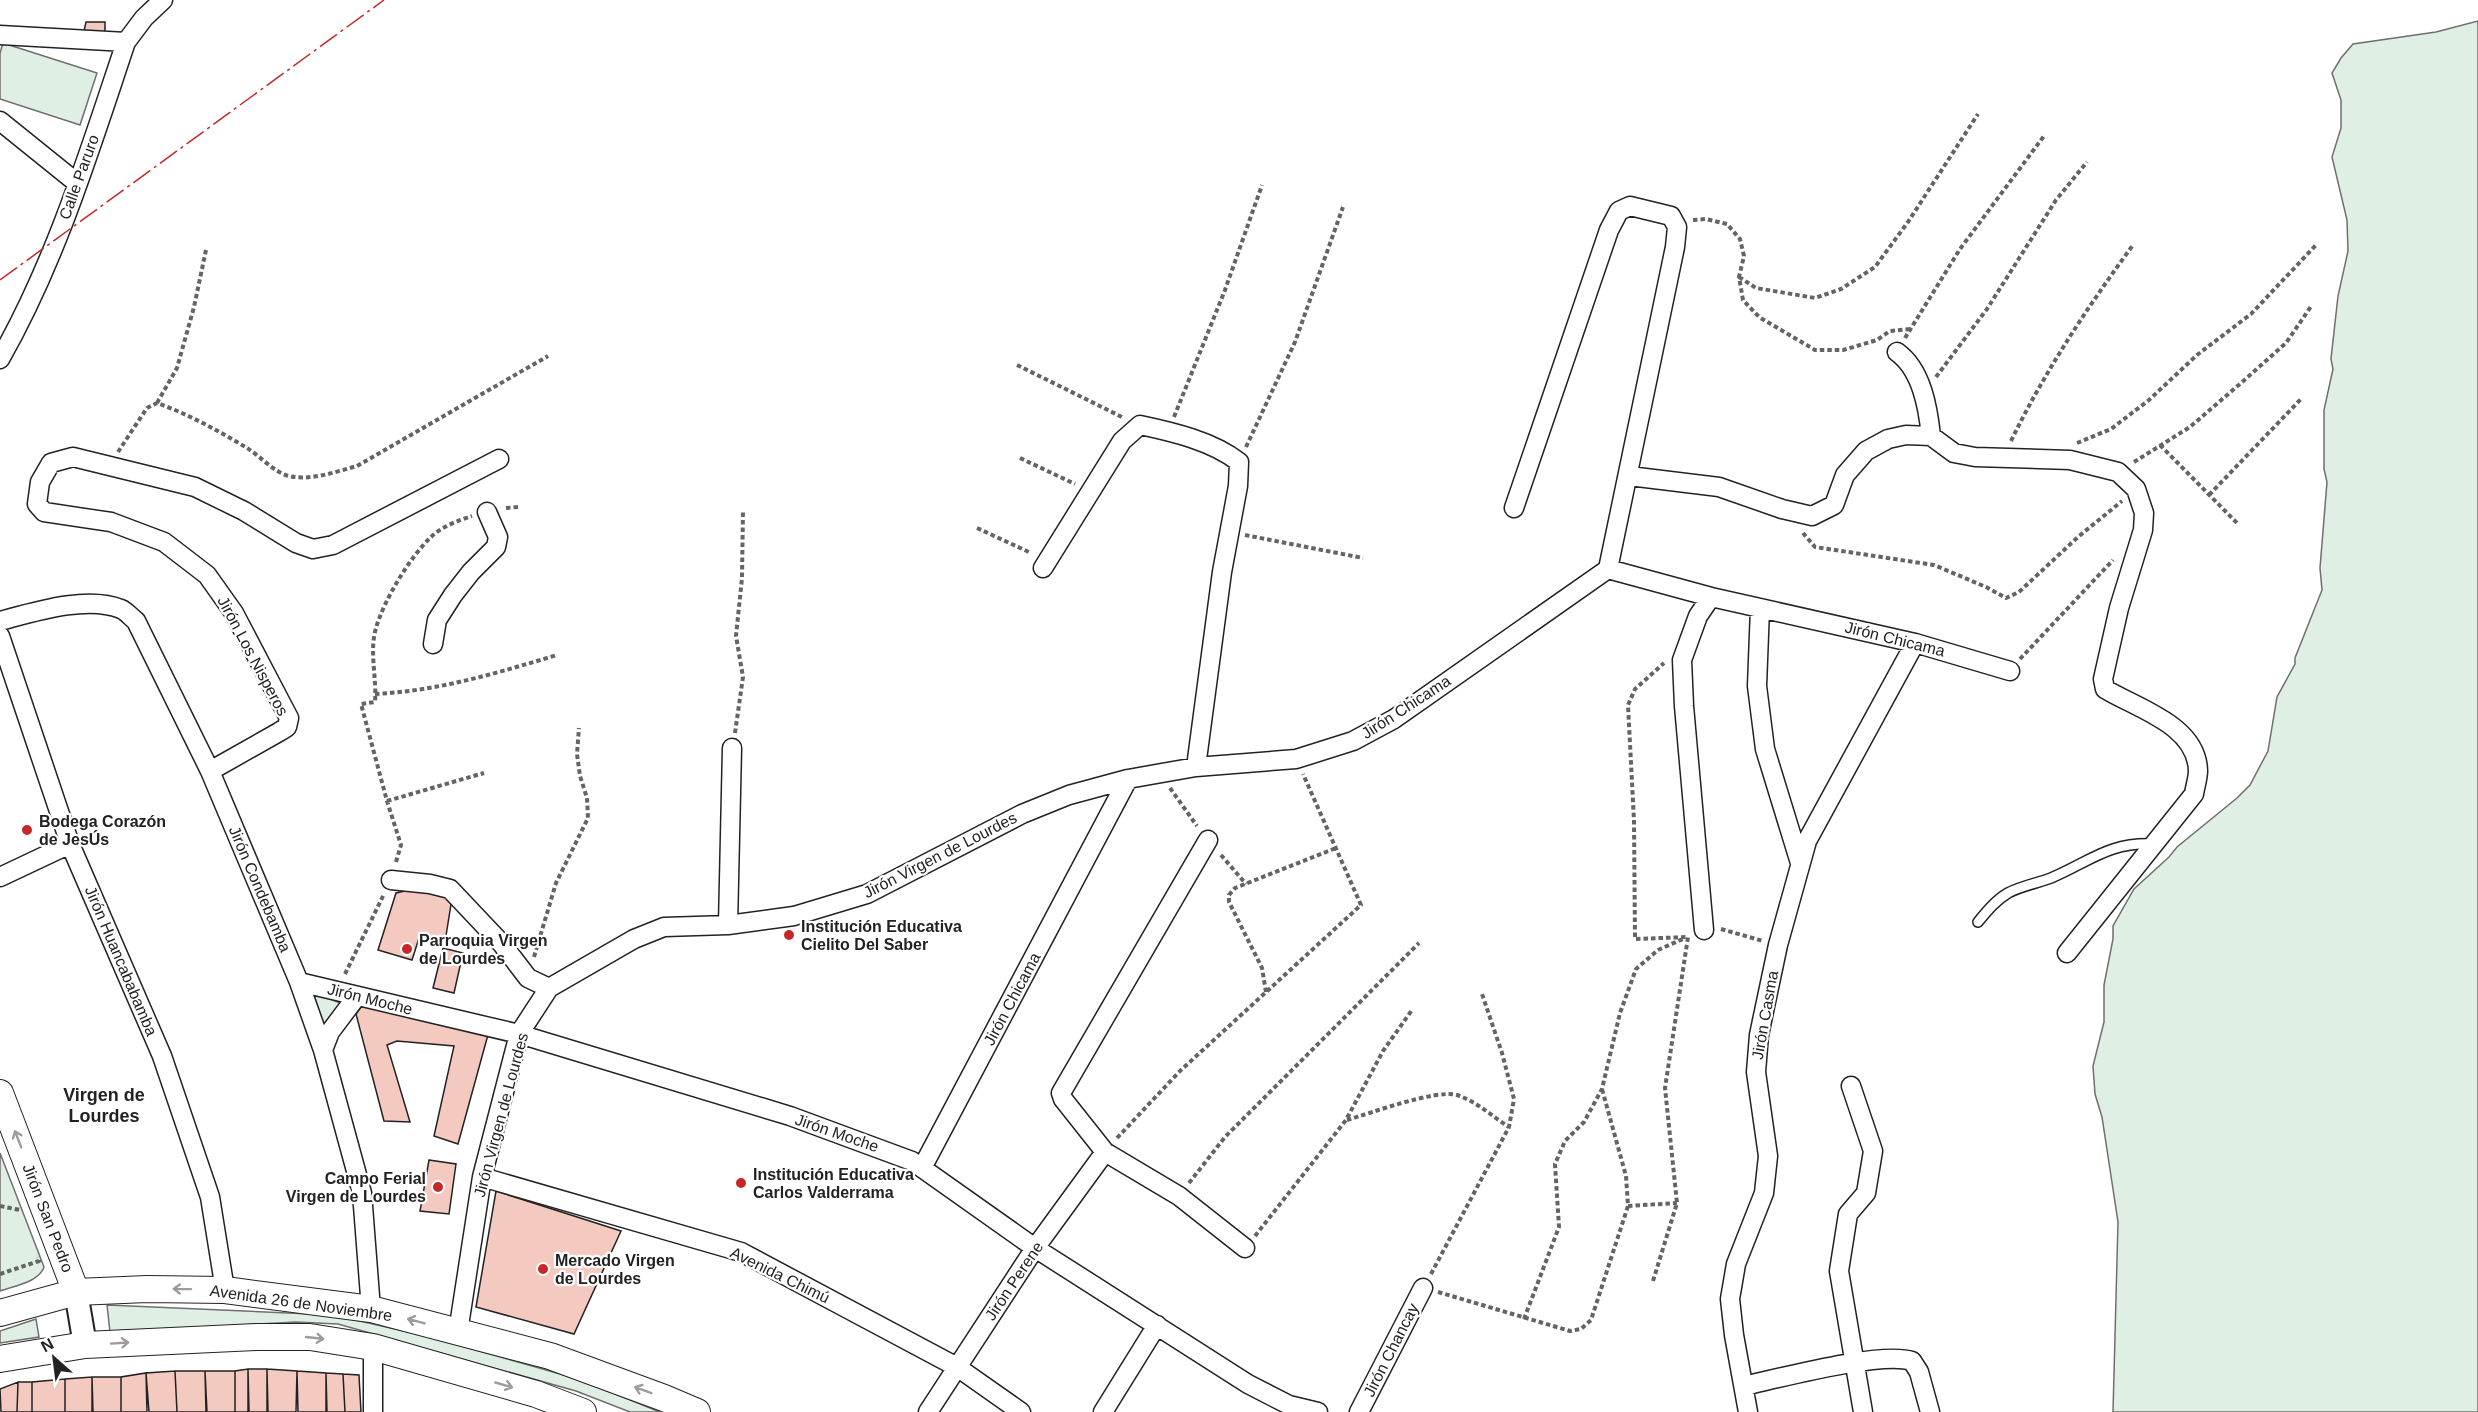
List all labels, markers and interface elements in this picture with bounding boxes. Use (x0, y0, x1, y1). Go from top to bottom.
street label: Calle Paruro (56, 132, 102, 222)
street label: Jirón Los Nisperos (214, 594, 292, 718)
street label: Jirón Chicama (1843, 618, 1947, 660)
street label: Jirón Chicama (1358, 672, 1454, 742)
street label: Jirón Virgen de Lourdes (861, 809, 1019, 901)
place label: Bodega Corazón de JesÚs (39, 813, 166, 848)
marker: Bodega Corazón de JesÚs (20, 823, 34, 837)
street label: Jirón Condebamba (226, 823, 294, 955)
street label: Jirón Huancababamba (82, 884, 160, 1039)
place label: Institución Educativa Cielito Del Saber (801, 918, 962, 953)
marker: Institución Educativa Cielito Del Saber (782, 928, 796, 942)
place label: Parroquia Virgen de Lourdes (419, 932, 548, 967)
marker: Parroquia Virgen de Lourdes (400, 942, 414, 956)
street label: Jirón Chicama (980, 950, 1044, 1048)
street label: Jirón Casma (1749, 969, 1781, 1061)
street label: Jirón Moche (326, 980, 414, 1018)
street label: Jirón Virgen de Lourdes (471, 1031, 531, 1199)
district label: Virgen de Lourdes (63, 1085, 145, 1126)
street label: Jirón Moche (793, 1111, 881, 1155)
one-way arrow (12, 1131, 23, 1149)
street label: Jirón San Pedro (20, 1161, 77, 1275)
place label: Institución Educativa Carlos Valderrama (753, 1166, 914, 1201)
place label: Campo Ferial Virgen de Lourdes (286, 1170, 426, 1205)
marker: Institución Educativa Carlos Valderrama (734, 1176, 748, 1190)
marker: Campo Ferial Virgen de Lourdes (431, 1180, 445, 1194)
street label: Jirón Perene (982, 1239, 1046, 1323)
street label: Avenida Chimú (728, 1244, 832, 1306)
place label: Mercado Virgen de Lourdes (555, 1252, 675, 1287)
marker: Mercado Virgen de Lourdes (536, 1262, 550, 1276)
street label: Avenida 26 de Noviembre (209, 1282, 393, 1324)
one-way arrow (173, 1283, 193, 1295)
street label: Jirón Chancay (1360, 1301, 1422, 1399)
one-way arrow (407, 1314, 426, 1326)
north arrow (24, 1328, 84, 1388)
one-way arrow (305, 1333, 324, 1344)
text: N (38, 1335, 56, 1355)
one-way arrow (110, 1337, 130, 1348)
one-way arrow (494, 1380, 513, 1391)
one-way arrow (634, 1383, 653, 1394)

